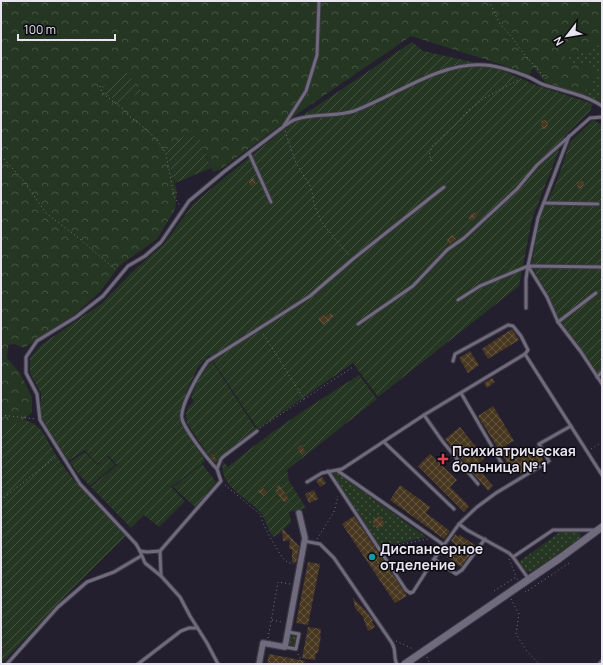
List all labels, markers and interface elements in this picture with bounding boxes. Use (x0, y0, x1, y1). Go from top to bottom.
scale bar (18, 16, 115, 42)
north arrow (547, 16, 587, 56)
text: 100 m (24, 21, 56, 38)
text: N (549, 34, 566, 49)
place label: Психиатрическая больница № 1 (452, 441, 576, 476)
marker: Психиатрическая больница № 1 (437, 453, 449, 465)
place label: Диспансерное отделение (380, 539, 483, 574)
marker: Диспансерное отделение (367, 552, 377, 562)

